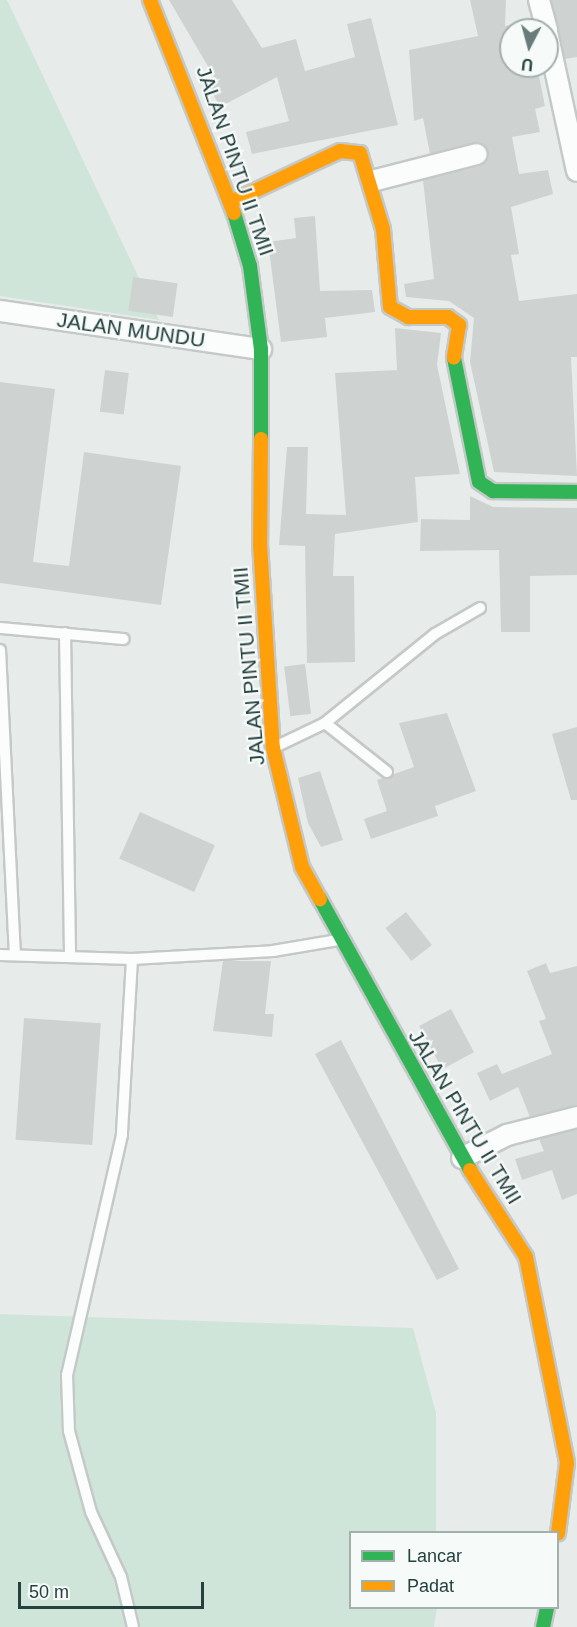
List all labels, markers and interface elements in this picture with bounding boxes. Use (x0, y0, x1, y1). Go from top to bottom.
north arrow (499, 18, 559, 78)
text: U (521, 55, 534, 73)
street label: JALAN PINTU II TMII (191, 63, 279, 259)
street label: JALAN MUNDU (55, 307, 207, 353)
street label: JALAN PINTU II TMII (228, 566, 270, 766)
street label: JALAN PINTU II TMII (403, 1025, 527, 1209)
legend (349, 1531, 559, 1609)
text: Lancar (407, 1546, 462, 1566)
scale bar (21, 1570, 207, 1608)
text: Padat (407, 1576, 454, 1596)
text: 50 m (29, 1582, 69, 1602)

